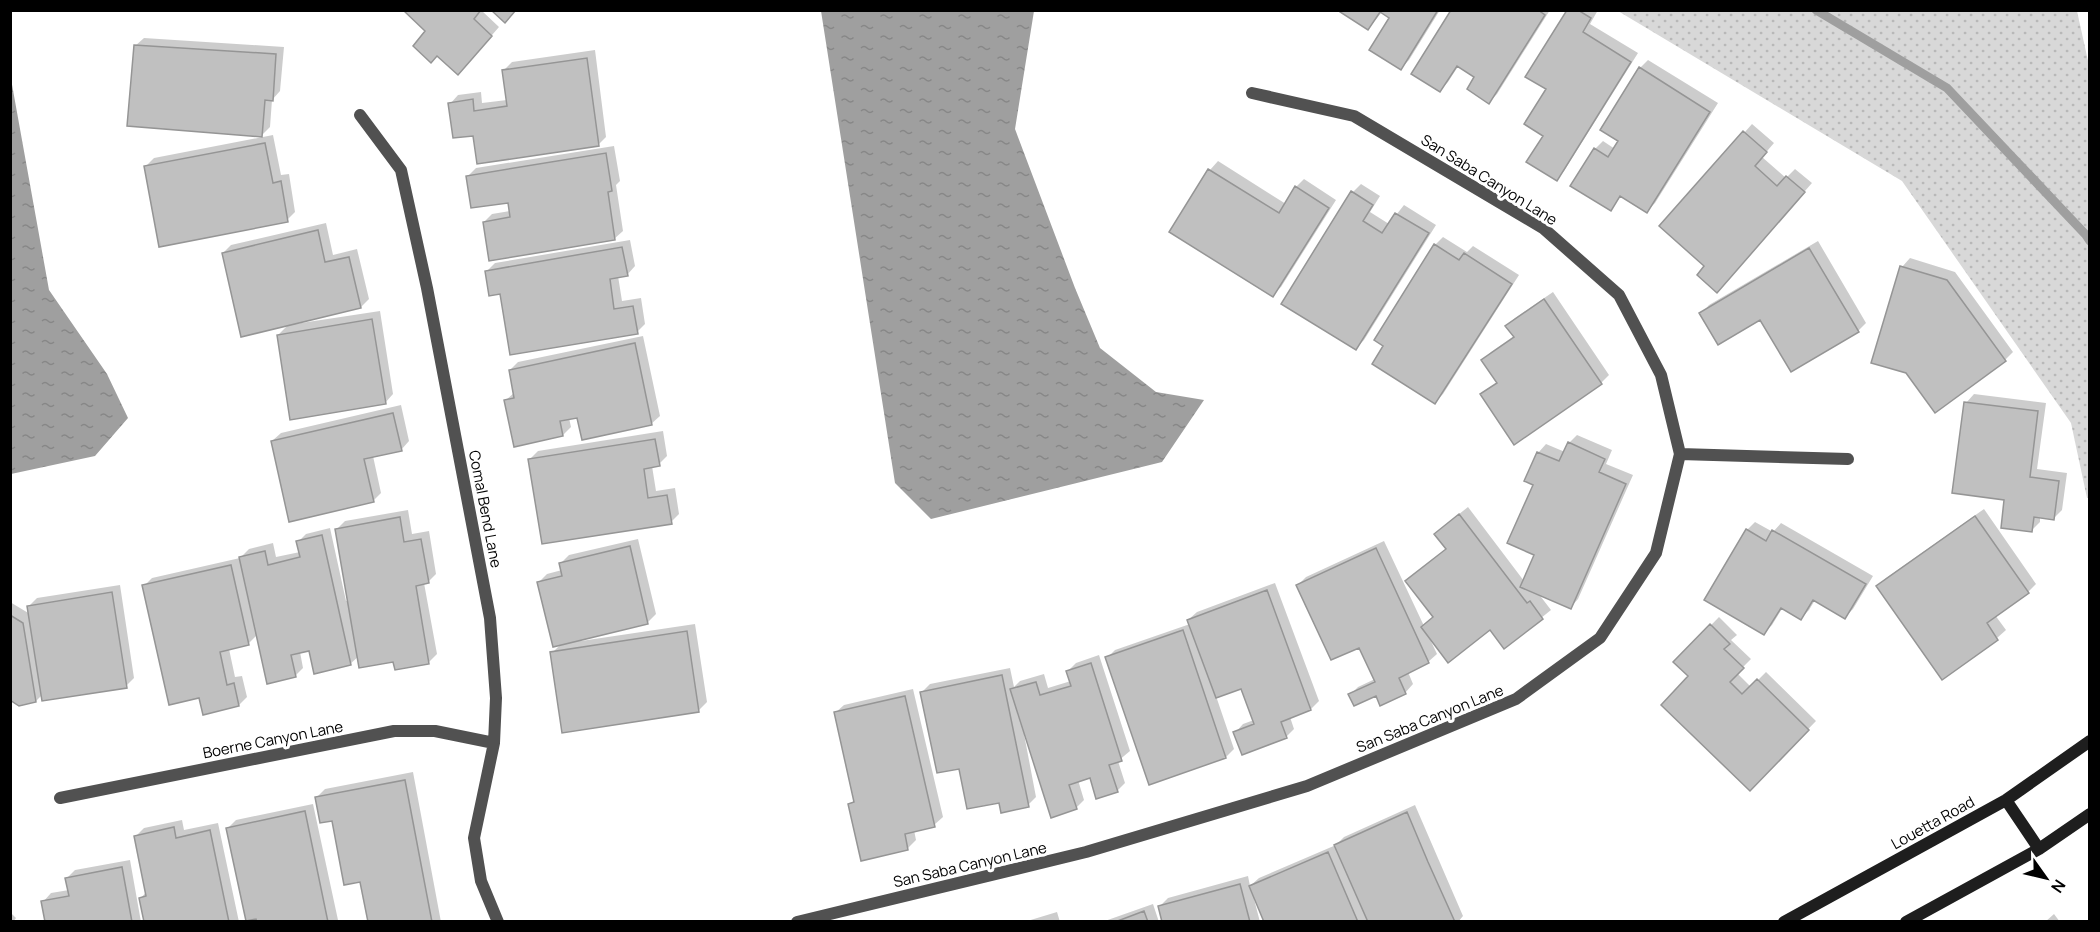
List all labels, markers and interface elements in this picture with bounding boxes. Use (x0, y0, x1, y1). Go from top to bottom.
street label: San Saba Canyon Lane (1417, 129, 1562, 230)
street label: Comal Bend Lane (464, 448, 507, 570)
street label: San Saba Canyon Lane (1353, 679, 1507, 758)
street label: Boerne Canyon Lane (201, 716, 345, 763)
street label: Louetta Road (1887, 791, 1978, 854)
street label: San Saba Canyon Lane (891, 837, 1049, 892)
north arrow (2016, 848, 2076, 908)
text: N (2046, 875, 2071, 897)

